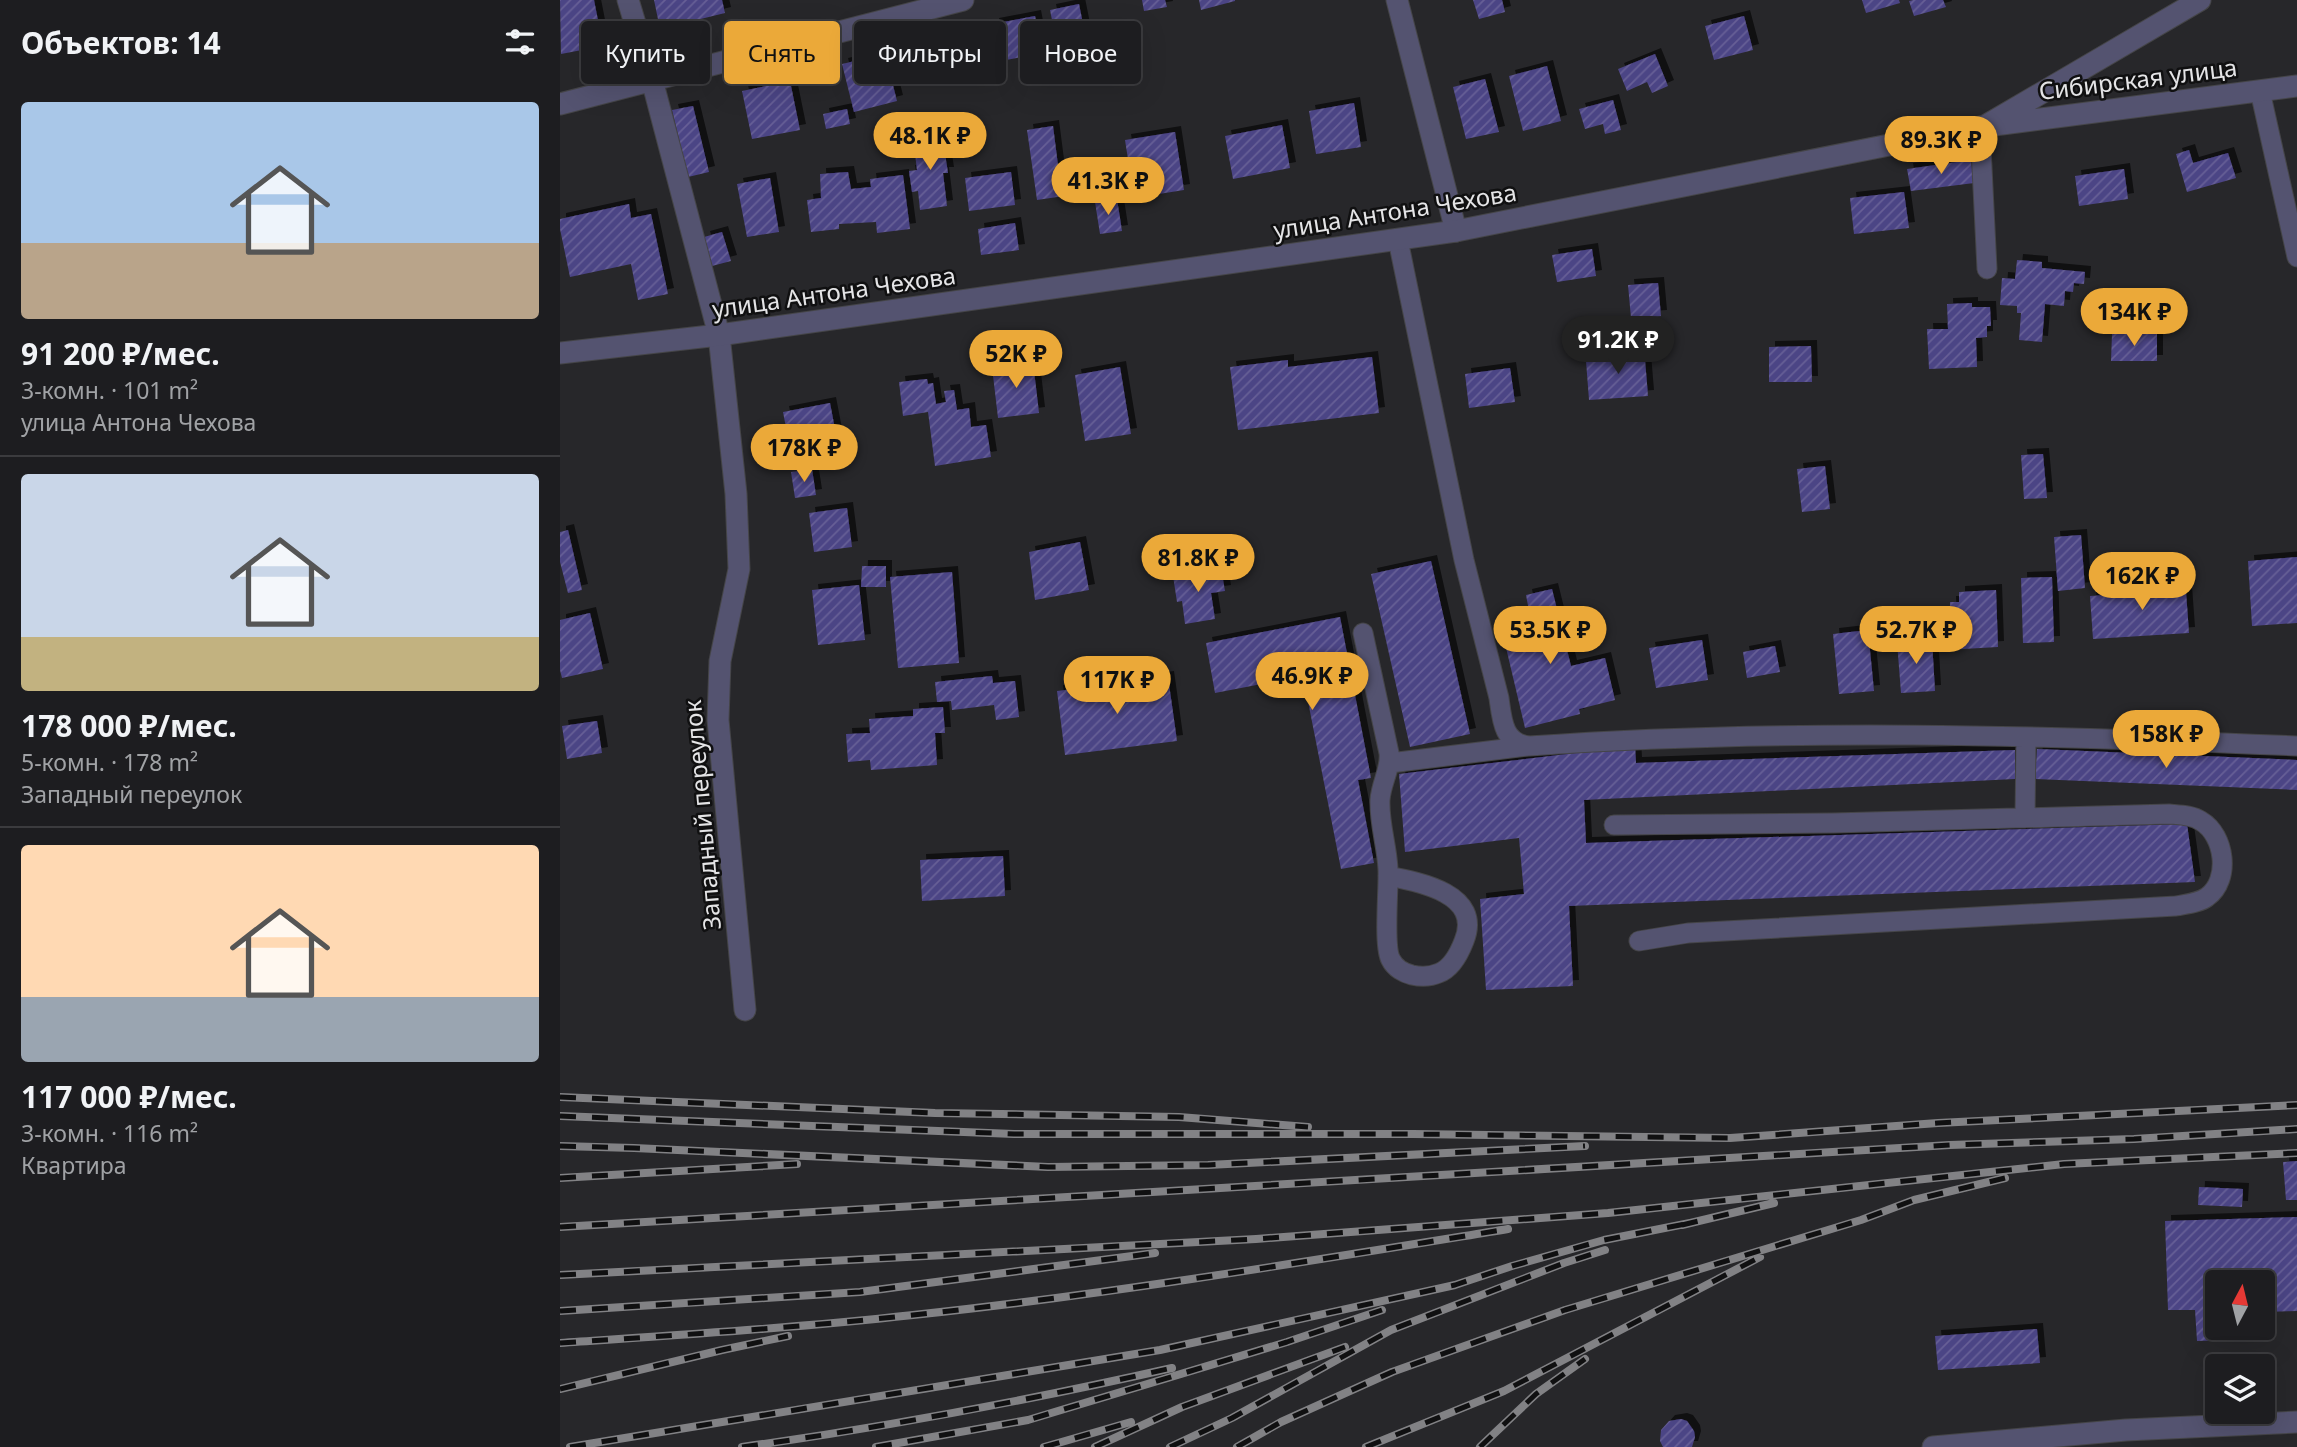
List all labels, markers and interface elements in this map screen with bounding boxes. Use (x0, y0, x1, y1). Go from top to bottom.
chip: Купить (581, 21, 710, 84)
chip: Снять (724, 21, 840, 84)
chip: Фильтры (854, 21, 1006, 84)
chip: Новое (1020, 21, 1141, 84)
text: Объектов: 14 (21, 22, 221, 63)
icon: filters (501, 23, 539, 61)
street label: Сибирская улица (2037, 50, 2239, 107)
pin: 48.1K ₽ (865, 113, 995, 172)
pin: 89.3K ₽ (1876, 116, 2006, 176)
text: 48.1K ₽ (890, 119, 970, 151)
text: 89.3K ₽ (1901, 123, 1981, 155)
icon: home (217, 147, 343, 273)
pin: 41.3K ₽ (1043, 158, 1173, 217)
text: 41.3K ₽ (1068, 164, 1148, 196)
street label: улица Антона Чехова (1271, 175, 1519, 246)
street label: улица Антона Чехова (710, 258, 958, 325)
pin: 134K ₽ (2077, 288, 2191, 348)
text: 134K ₽ (2097, 295, 2171, 327)
pin: 91.2K ₽ (1553, 316, 1683, 376)
text: 91.2K ₽ (1578, 323, 1658, 355)
pin: 52K ₽ (967, 330, 1065, 390)
text: 91 200 ₽/мес. (21, 333, 220, 374)
text: 52K ₽ (985, 337, 1047, 369)
text: 3-комн. · 101 m² (21, 374, 198, 406)
text: улица Антона Чехова (21, 406, 256, 438)
pin: 178K ₽ (747, 424, 861, 484)
text: 178K ₽ (767, 431, 841, 463)
icon: home (217, 519, 343, 645)
pin: 81.8K ₽ (1133, 534, 1263, 594)
text: 81.8K ₽ (1158, 541, 1238, 573)
pin: 162K ₽ (2085, 552, 2199, 612)
text: 162K ₽ (2105, 559, 2179, 591)
pin: 53.5K ₽ (1485, 606, 1615, 666)
pin: 52.7K ₽ (1851, 606, 1981, 666)
text: 53.5K ₽ (1510, 613, 1590, 645)
text: 52.7K ₽ (1876, 613, 1956, 645)
pin: 46.9K ₽ (1247, 652, 1377, 712)
pin: 117K ₽ (1060, 656, 1174, 716)
text: 46.9K ₽ (1272, 659, 1352, 691)
text: 117K ₽ (1080, 663, 1154, 695)
street label: Западный переулок (675, 699, 728, 931)
text: 178 000 ₽/мес. (21, 705, 237, 746)
pin: 158K ₽ (2109, 710, 2223, 770)
text: 158K ₽ (2129, 717, 2203, 749)
text: 5-комн. · 178 m² (21, 746, 198, 778)
text: Западный переулок (21, 778, 242, 810)
icon: home (217, 890, 343, 1016)
text: 117 000 ₽/мес. (21, 1076, 237, 1117)
text: 3-комн. · 116 m² (21, 1117, 198, 1149)
text: Квартира (21, 1149, 127, 1181)
north arrow (2205, 1270, 2275, 1340)
map controls (2205, 1270, 2275, 1424)
button: layers (2205, 1354, 2275, 1424)

